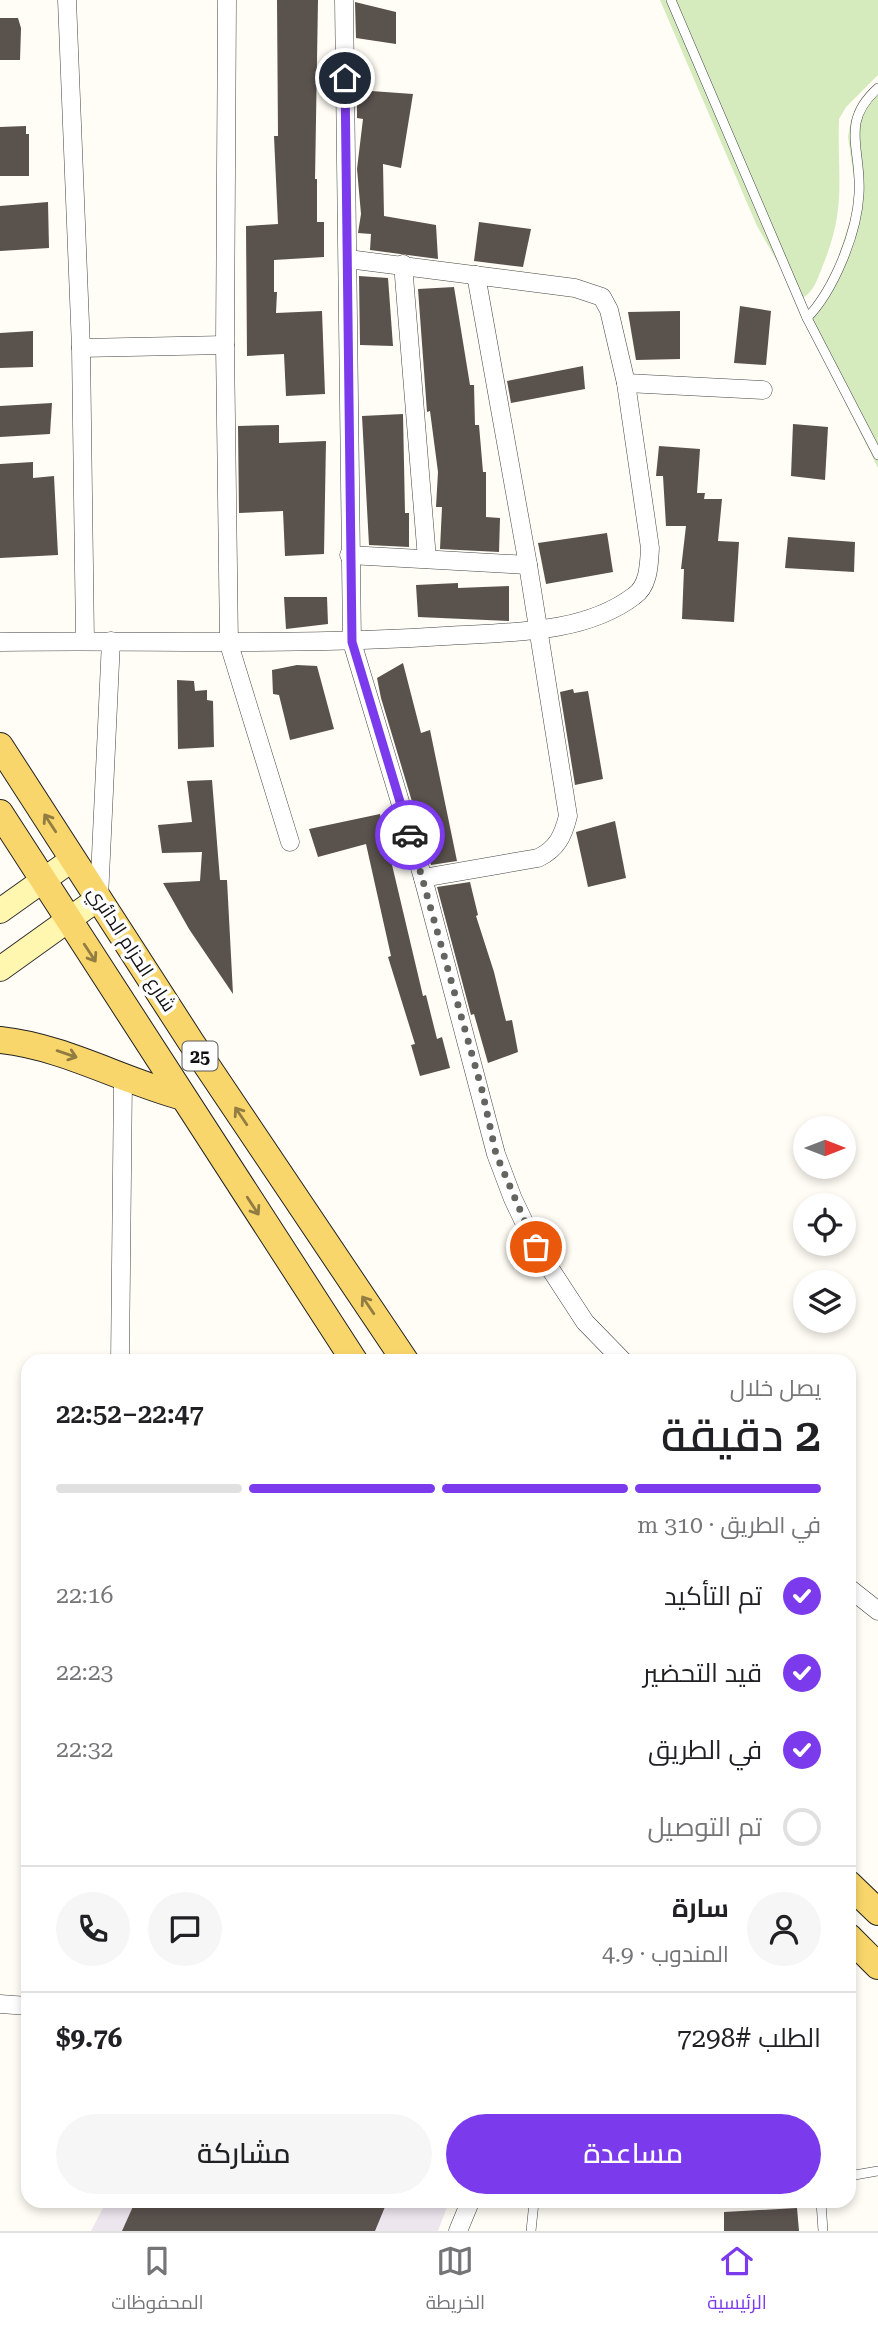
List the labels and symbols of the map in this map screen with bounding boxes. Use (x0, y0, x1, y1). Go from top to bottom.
pin (315, 48, 375, 108)
courier (375, 800, 445, 870)
one-way arrow (43, 813, 57, 833)
street label: شارع الحزام الدائري (81, 882, 181, 1017)
one-way arrow (82, 943, 97, 962)
road number: 25 (182, 1042, 218, 1070)
one-way arrow (55, 1049, 77, 1061)
one-way arrow (234, 1107, 248, 1126)
north arrow (793, 1116, 856, 1180)
one-way arrow (245, 1196, 260, 1215)
pin (506, 1217, 566, 1277)
one-way arrow (361, 1296, 375, 1315)

